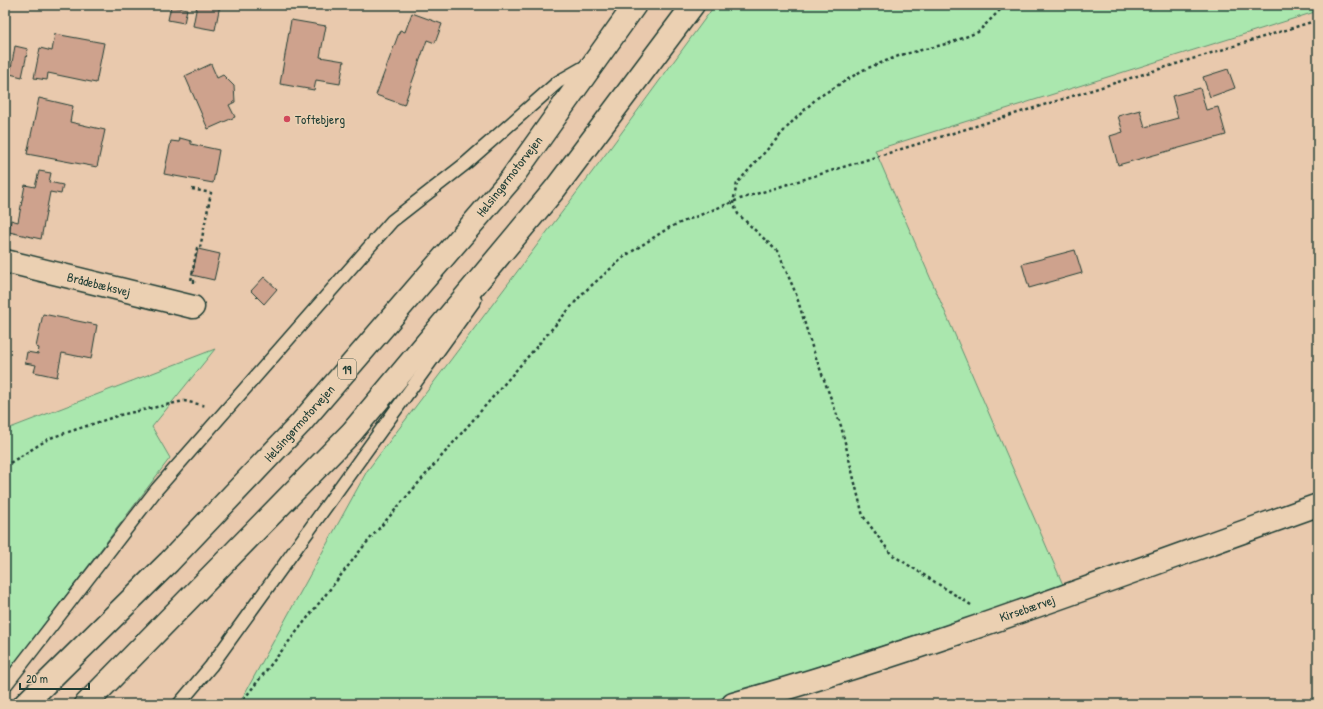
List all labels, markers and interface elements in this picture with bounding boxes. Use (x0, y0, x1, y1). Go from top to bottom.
place label: Toftebjerg (295, 110, 345, 128)
marker: Toftebjerg (282, 114, 292, 124)
street label: Helsingørmotorvejen (472, 132, 546, 220)
street label: Brådebæksvej (65, 267, 133, 301)
road number: 19 (338, 359, 356, 379)
street label: Helsingørmotorvejen (260, 380, 339, 465)
street label: Kirsebærvej (997, 590, 1057, 626)
scale bar (20, 665, 89, 691)
text: 20 m (26, 670, 48, 687)

